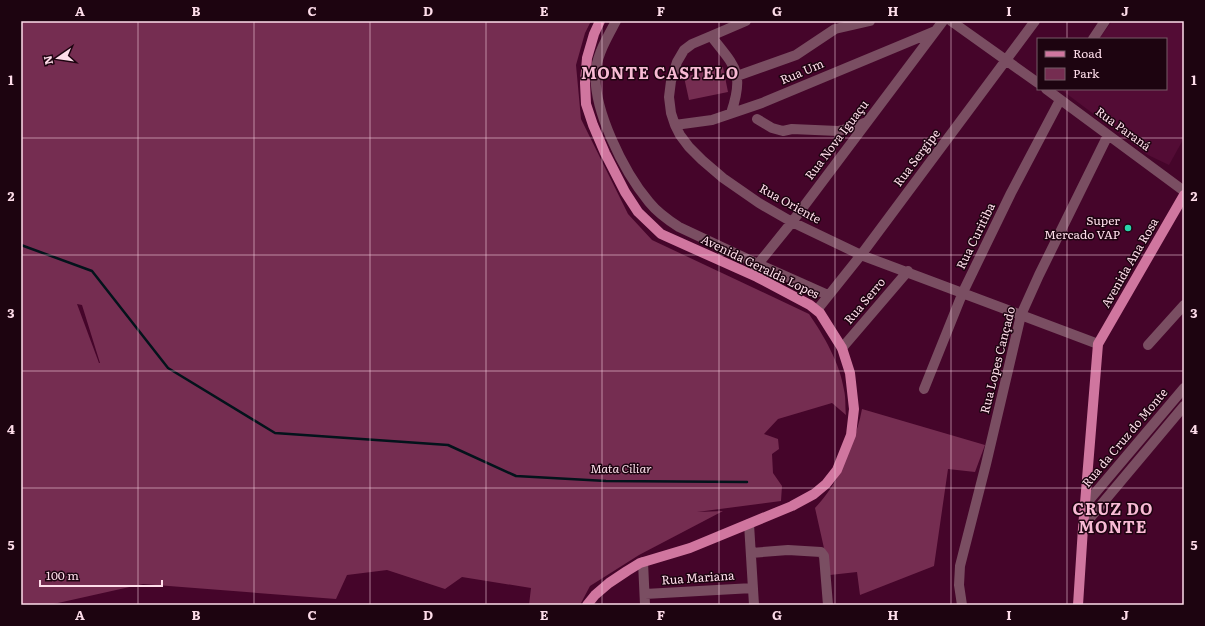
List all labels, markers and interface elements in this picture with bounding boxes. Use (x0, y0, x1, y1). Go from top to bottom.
text: A (75, 1, 85, 20)
text: B (192, 1, 201, 20)
text: C (307, 1, 317, 20)
text: D (423, 1, 433, 20)
text: E (540, 1, 549, 20)
text: F (657, 1, 665, 20)
text: G (772, 1, 782, 20)
text: H (888, 1, 899, 20)
text: I (1006, 1, 1012, 20)
text: J (1121, 1, 1129, 20)
north arrow (38, 38, 78, 78)
legend (1037, 38, 1167, 90)
text: Road (1073, 44, 1103, 62)
text: N (38, 54, 56, 67)
street label: Rua Um (777, 54, 827, 88)
district label: MONTE CASTELO (581, 60, 739, 84)
text: Park (1073, 64, 1100, 82)
text: 1 (8, 70, 14, 89)
text: 1 (1191, 70, 1197, 89)
street label: Rua Nova Iguaçu (800, 95, 872, 183)
street label: Rua Paraná (1092, 102, 1155, 155)
street label: Rua Sergipe (889, 125, 944, 190)
street label: Rua Oriente (756, 179, 825, 228)
text: 2 (8, 186, 15, 205)
text: 2 (1191, 186, 1198, 205)
street label: Rua Curitiba (951, 199, 999, 272)
place label: Super Mercado VAP (1044, 211, 1120, 243)
street label: Avenida Ana Rosa (1096, 214, 1163, 311)
marker: Super Mercado VAP (1123, 223, 1133, 233)
street label: Avenida Geralda Lopes (698, 230, 823, 303)
street label: Rua Serro (839, 273, 889, 328)
text: 3 (7, 303, 15, 322)
text: 3 (1190, 303, 1198, 322)
street label: Rua Lopes Cançado (975, 304, 1019, 415)
street label: Rua da Cruz do Monte (1077, 384, 1171, 491)
text: 4 (7, 419, 15, 438)
text: 4 (1190, 419, 1198, 438)
park label: Mata Ciliar (590, 459, 652, 477)
district label: CRUZ DO MONTE (1073, 496, 1153, 538)
text: 5 (7, 535, 15, 554)
text: 5 (1190, 535, 1198, 554)
scale bar (40, 562, 162, 588)
street label: Rua Mariana (661, 565, 736, 589)
text: 100 m (46, 566, 79, 584)
text: A (75, 605, 85, 624)
text: B (192, 605, 201, 624)
text: C (307, 605, 317, 624)
text: D (423, 605, 433, 624)
text: E (540, 605, 549, 624)
text: F (657, 605, 665, 624)
text: G (772, 605, 782, 624)
text: H (888, 605, 899, 624)
text: I (1006, 605, 1012, 624)
text: J (1121, 605, 1129, 624)

